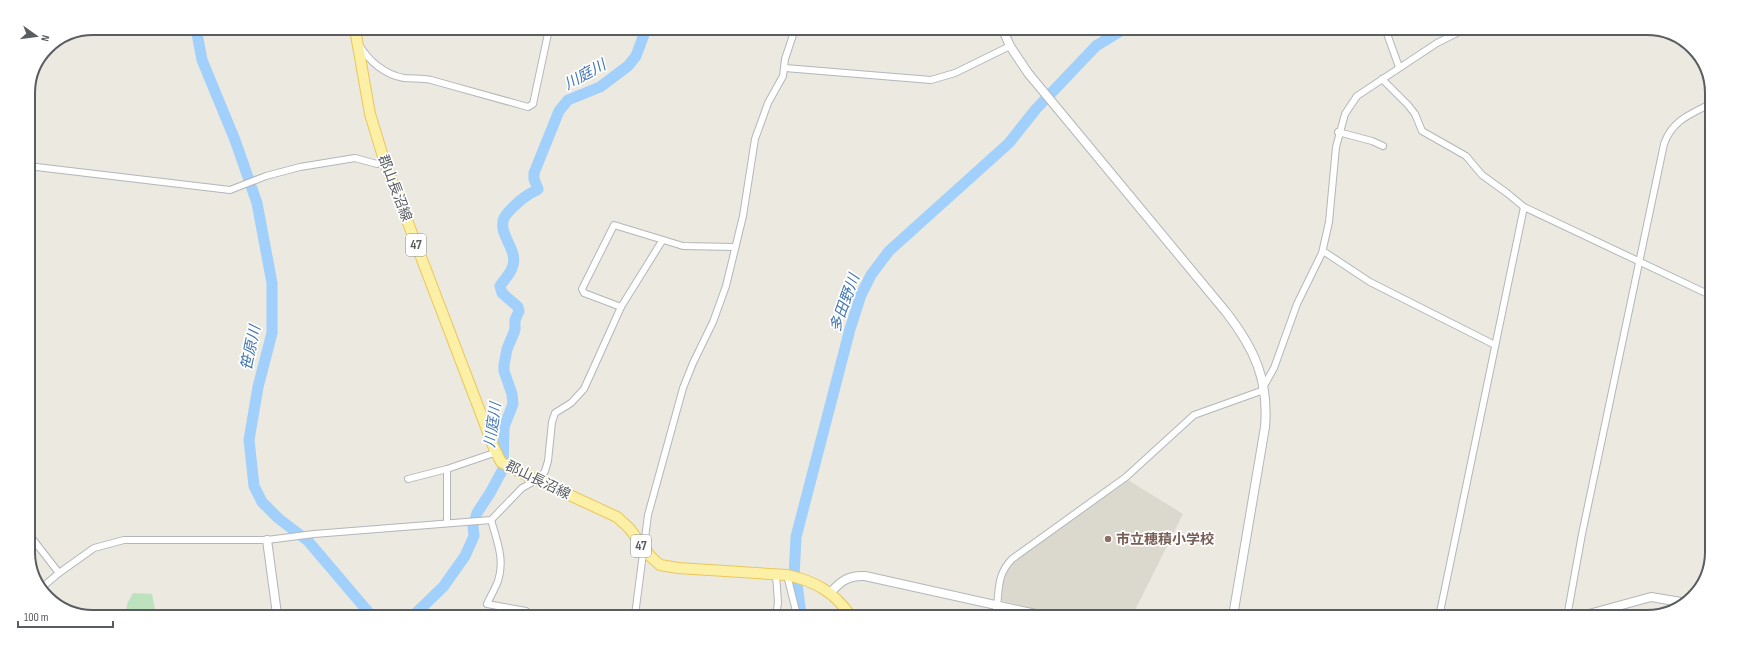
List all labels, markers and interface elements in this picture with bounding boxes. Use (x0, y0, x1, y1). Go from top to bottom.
north arrow (16, 16, 56, 56)
text: N (38, 34, 52, 43)
water label: 川庭川 (561, 55, 611, 94)
street label: 郡山長沼線 (375, 152, 415, 224)
road number: 47 (406, 234, 426, 256)
water label: 多田野川 (826, 270, 865, 334)
water label: 笹原川 (237, 322, 265, 372)
water label: 川庭川 (480, 399, 506, 449)
street label: 郡山長沼線 (503, 457, 573, 503)
place label: 市立穂積小学校 (1116, 531, 1214, 548)
marker: 市立穂積小学校 (1103, 534, 1113, 544)
road number: 47 (631, 535, 651, 557)
scale bar (18, 603, 113, 629)
text: 100 m (24, 610, 49, 625)

